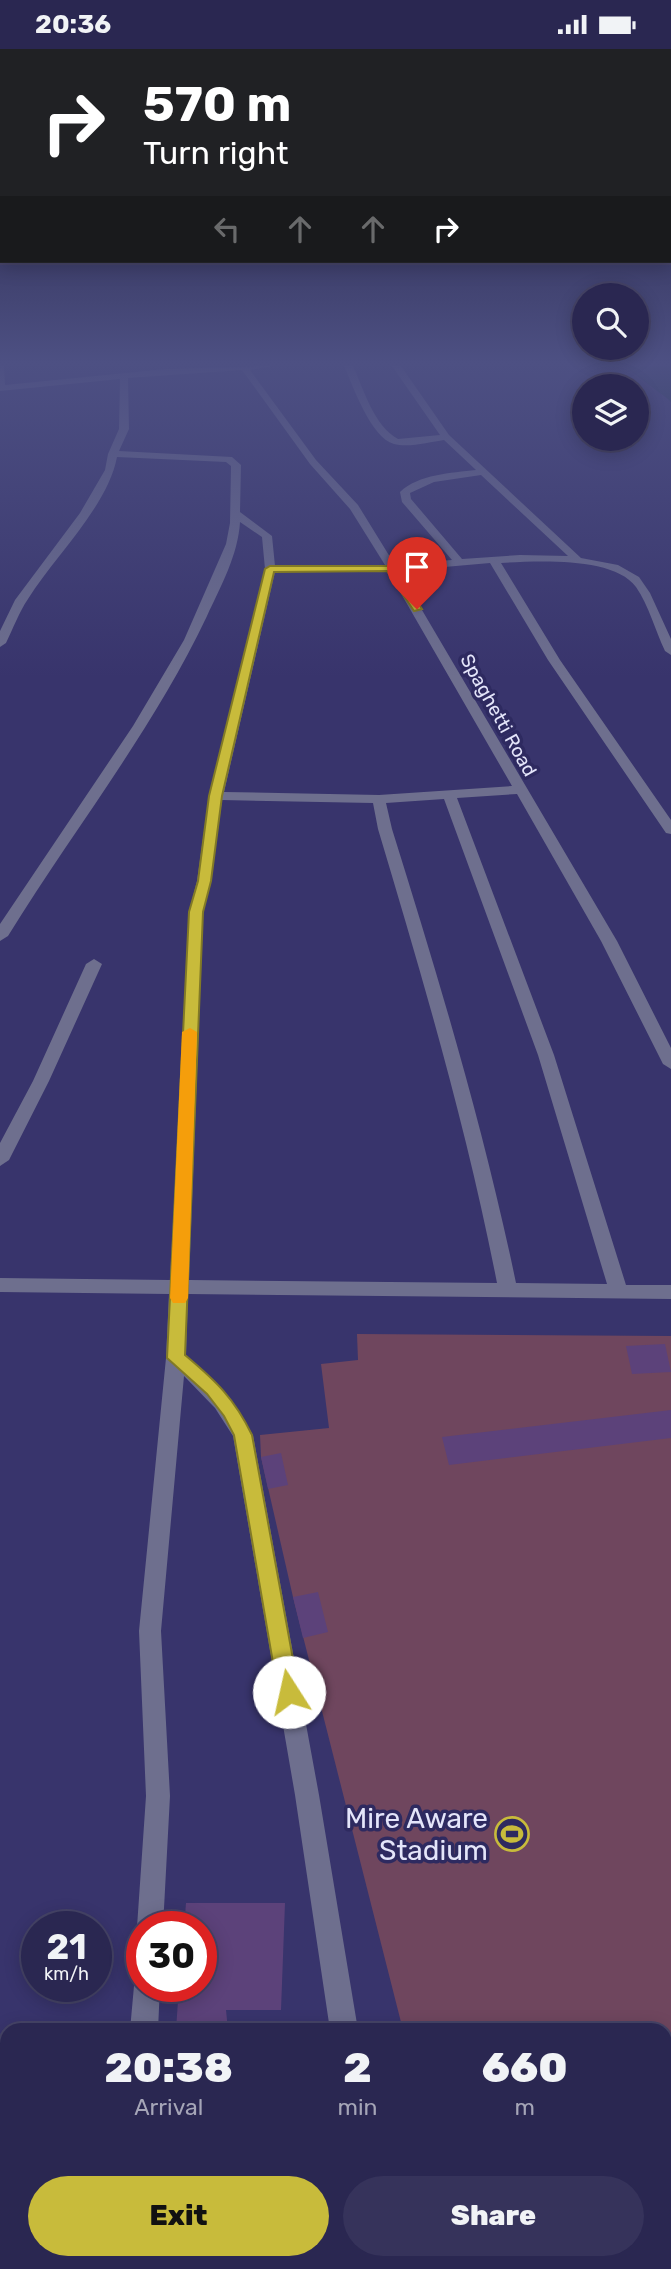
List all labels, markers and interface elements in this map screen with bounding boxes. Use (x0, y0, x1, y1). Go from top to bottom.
text: 20:36 (35, 9, 111, 40)
text: 570 m (143, 75, 291, 133)
icon: right (28, 77, 119, 168)
text: Turn right (143, 134, 288, 172)
icon: left (208, 210, 246, 248)
icon: ahead (281, 210, 319, 248)
icon: ahead (354, 210, 392, 248)
icon: right (427, 210, 465, 248)
map controls (572, 283, 649, 451)
button: search (572, 283, 649, 360)
button: layers (572, 374, 649, 451)
pin (387, 537, 447, 609)
icon: arrive (398, 548, 436, 586)
street label: Spaghetti Road (455, 650, 542, 780)
position arrow (252, 1655, 326, 1729)
place label: Mire Aware Stadium (345, 1802, 488, 1867)
sports icon: Mire Aware Stadium (493, 1815, 531, 1853)
speed limit sign: 30 (126, 1911, 217, 2002)
text: 21 (46, 1926, 87, 1968)
text: km/h (44, 1963, 89, 1985)
text: 20:38 (104, 2043, 233, 2093)
text: 2 (343, 2043, 372, 2093)
text: 660 (482, 2043, 568, 2093)
text: Arrival (134, 2093, 203, 2121)
text: min (337, 2093, 377, 2121)
text: m (514, 2093, 535, 2121)
button: Exit (28, 2176, 329, 2256)
button: Share (343, 2176, 644, 2256)

